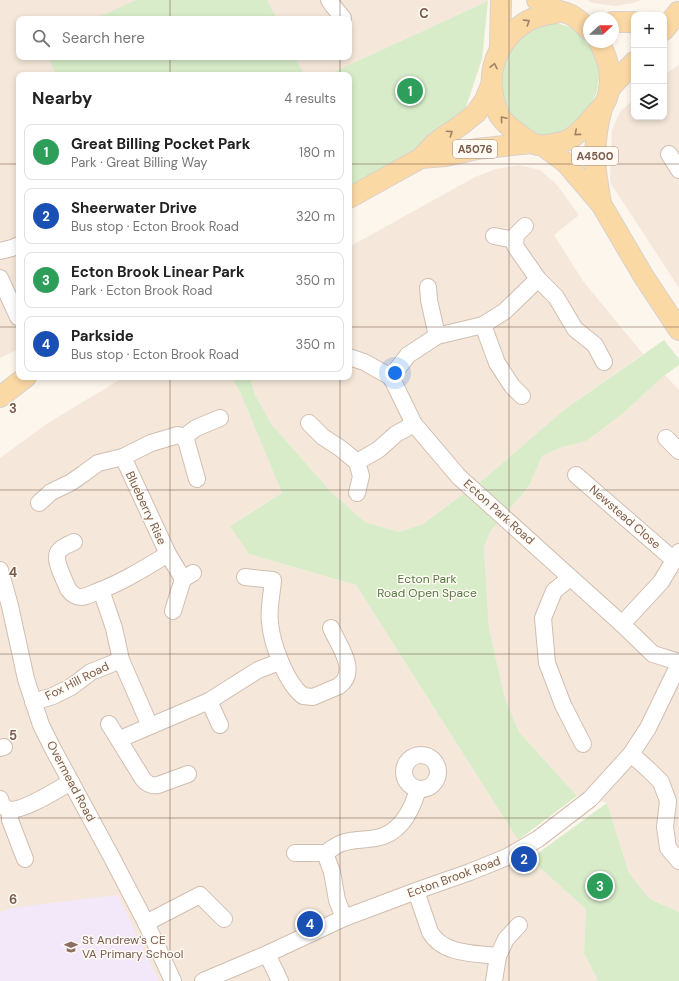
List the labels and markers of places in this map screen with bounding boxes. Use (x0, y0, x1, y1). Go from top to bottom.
pin: 1 (397, 76, 423, 106)
pin: 2 (511, 844, 537, 874)
pin: 3 (587, 871, 613, 901)
pin: 4 (297, 909, 323, 939)
place label: St Andrew's CE VA Primary School (82, 932, 183, 962)
school or university icon: St Andrew's CE VA Primary School (63, 939, 79, 955)

